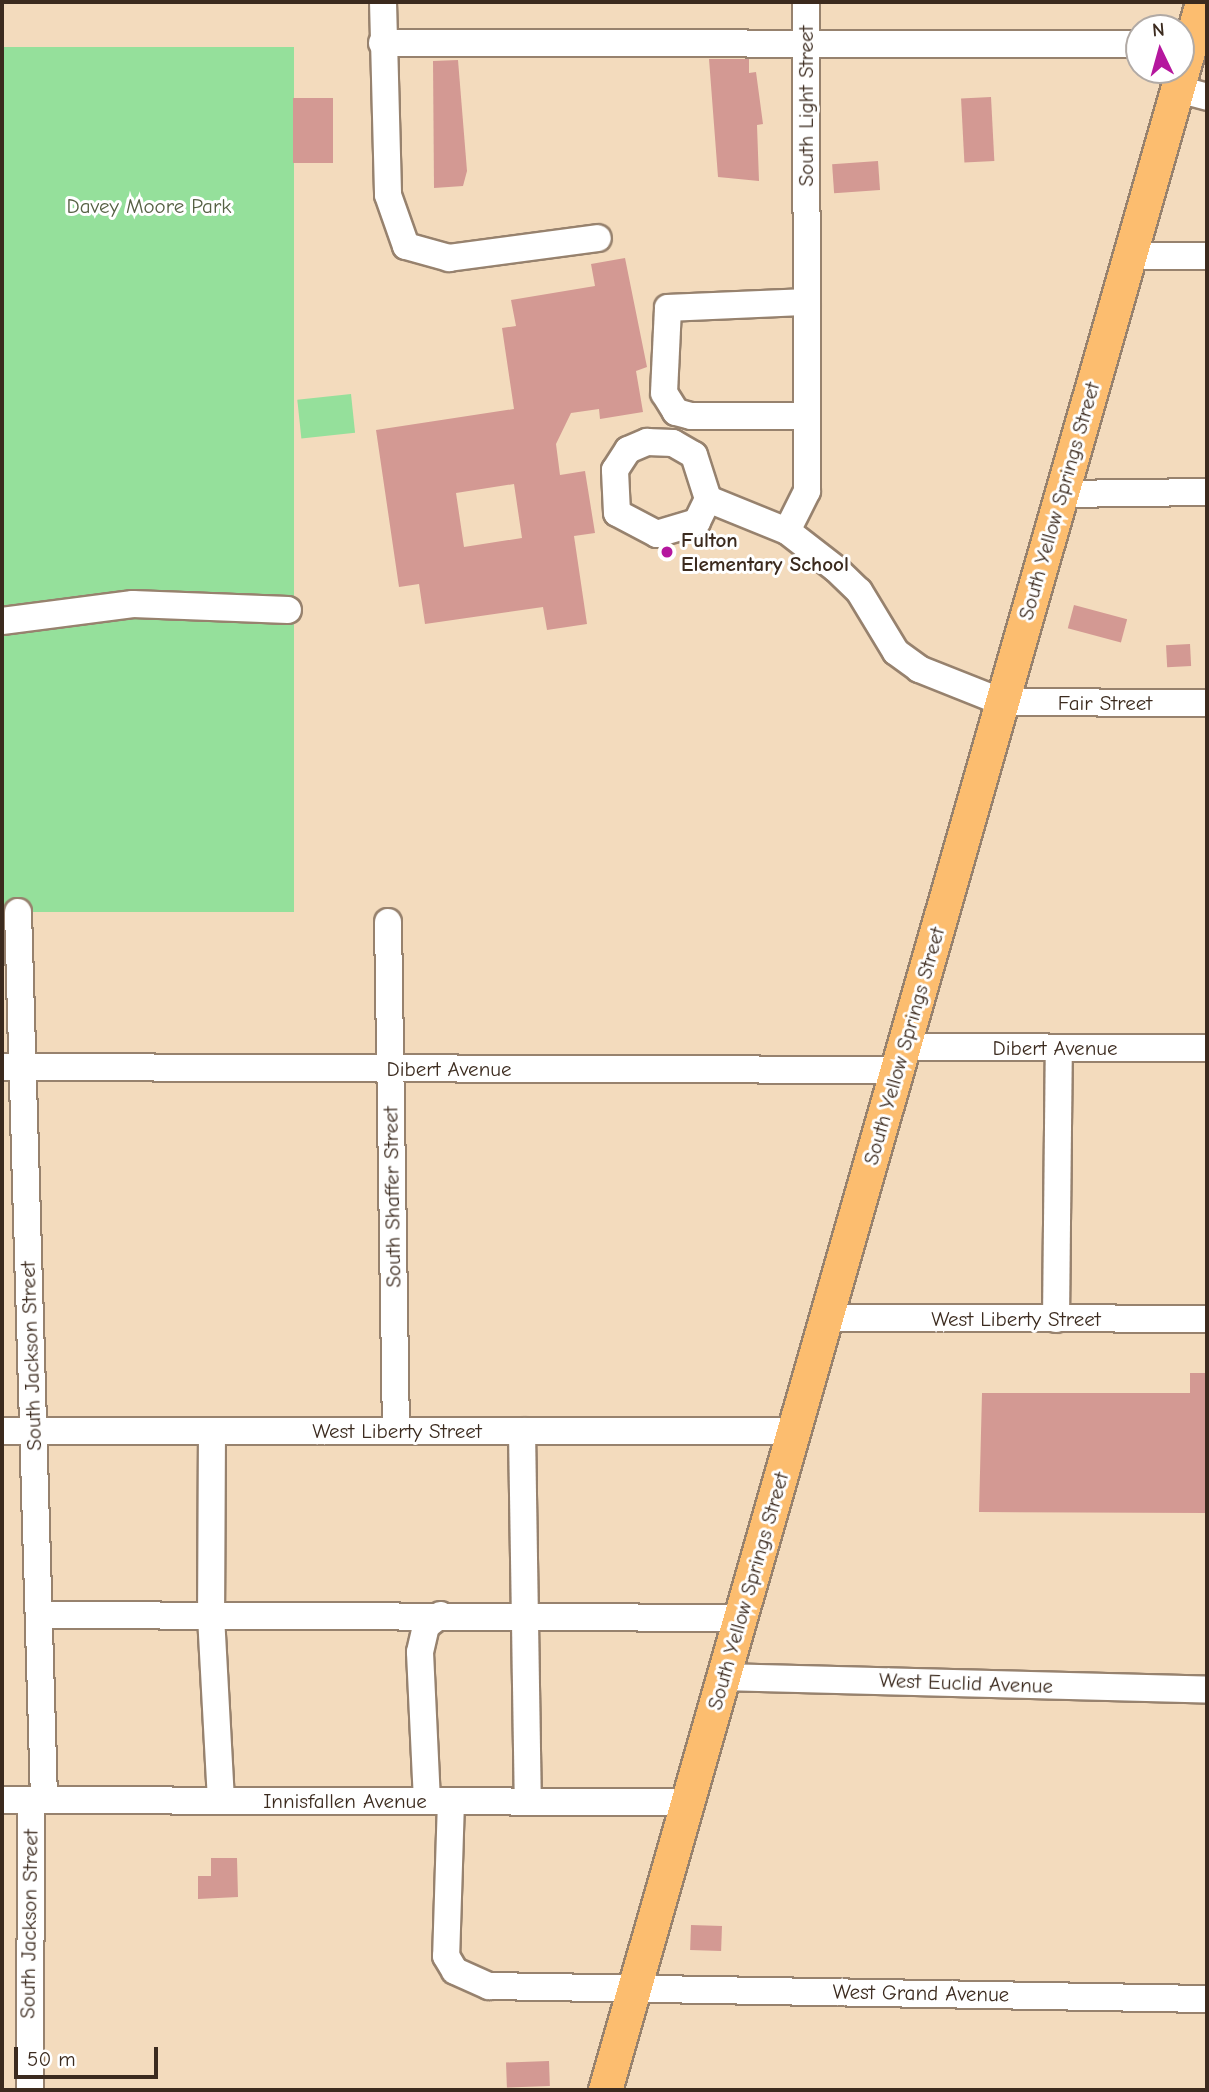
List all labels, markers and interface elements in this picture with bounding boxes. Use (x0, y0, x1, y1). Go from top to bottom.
north arrow (1125, 14, 1195, 84)
text: N (1151, 19, 1165, 42)
street label: South Light Street (793, 26, 819, 186)
park label: Davey Moore Park (67, 193, 231, 219)
street label: South Yellow Springs Street (1013, 379, 1105, 623)
place label: Fulton Elementary School (681, 527, 849, 577)
marker: Fulton Elementary School (659, 544, 675, 560)
street label: Fair Street (1058, 690, 1152, 716)
street label: South Yellow Springs Street (858, 924, 950, 1168)
street label: Dibert Avenue (992, 1035, 1118, 1061)
street label: Dibert Avenue (386, 1056, 512, 1082)
street label: South Shaffer Street (378, 1106, 406, 1288)
street label: South Jackson Street (15, 1261, 47, 1451)
street label: West Liberty Street (931, 1306, 1101, 1332)
street label: West Liberty Street (312, 1418, 482, 1444)
street label: South Yellow Springs Street (702, 1469, 794, 1713)
street label: West Euclid Avenue (879, 1667, 1053, 1699)
street label: Innisfallen Avenue (263, 1788, 427, 1814)
street label: South Jackson Street (15, 1829, 43, 2019)
street label: West Grand Avenue (833, 1979, 1009, 2007)
scale bar (18, 2032, 161, 2076)
text: 50 m (27, 2047, 76, 2071)

